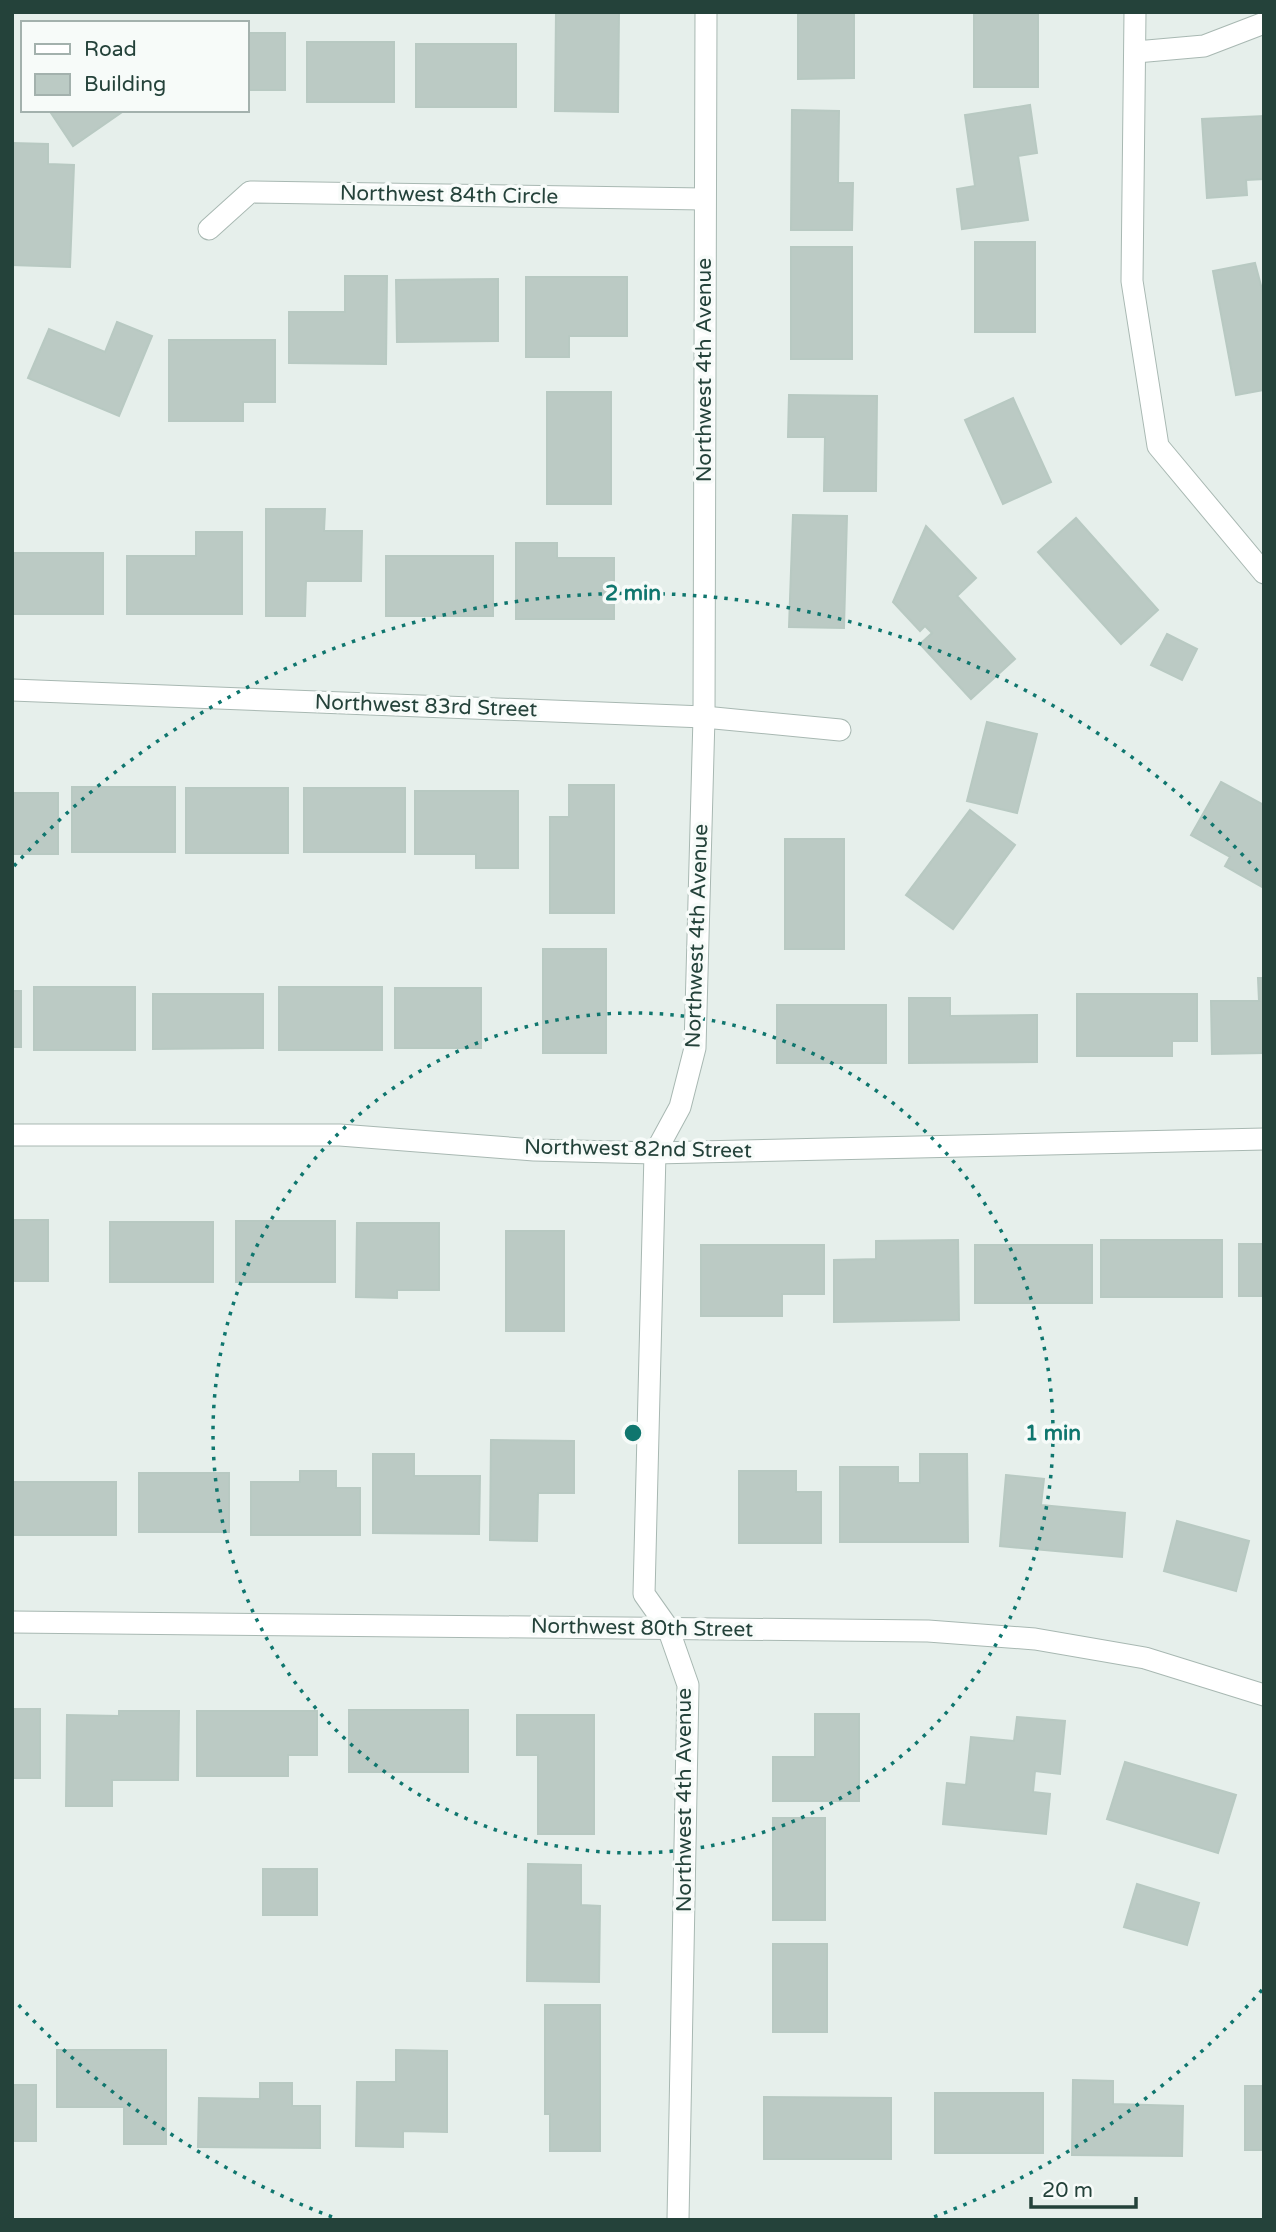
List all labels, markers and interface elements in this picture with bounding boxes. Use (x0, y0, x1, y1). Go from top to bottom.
legend (21, 21, 248, 112)
text: Road (84, 37, 137, 62)
text: Building (84, 72, 166, 97)
street label: Northwest 84th Circle (340, 181, 558, 209)
street label: Northwest 4th Avenue (692, 258, 717, 482)
text: 2 min (605, 581, 661, 606)
street label: Northwest 83rd Street (314, 690, 538, 722)
street label: Northwest 4th Avenue (681, 823, 713, 1049)
street label: Northwest 82nd Street (524, 1135, 752, 1163)
centre of rings (621, 1421, 645, 1445)
text: 1 min (1025, 1421, 1081, 1446)
street label: Northwest 80th Street (531, 1614, 753, 1642)
street label: Northwest 4th Avenue (672, 1688, 697, 1912)
scale bar (1031, 2166, 1136, 2210)
text: 20 m (1042, 2178, 1093, 2203)

